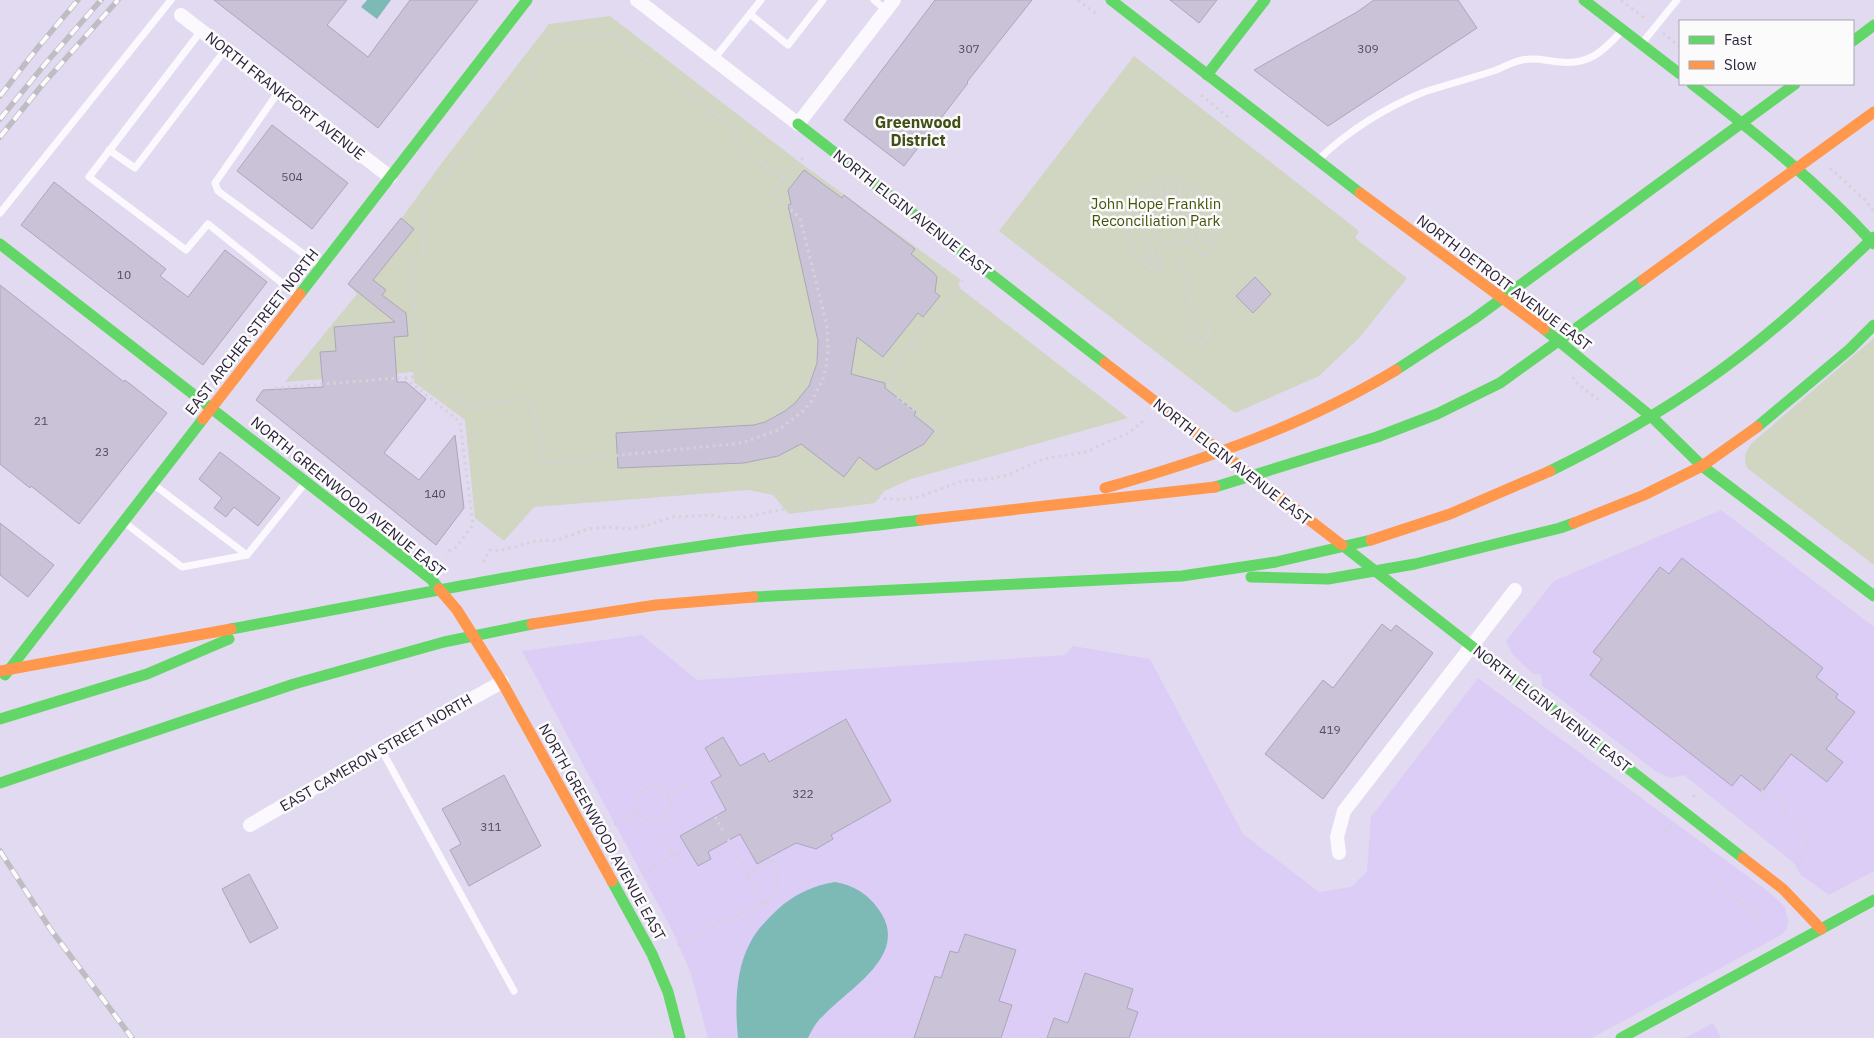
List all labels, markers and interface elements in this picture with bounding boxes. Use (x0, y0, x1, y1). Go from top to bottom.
legend (1679, 20, 1854, 85)
street label: NORTH FRANKFORT AVENUE (202, 27, 369, 164)
text: Fast (1724, 30, 1752, 49)
house number: 307 (958, 41, 980, 56)
house number: 309 (1357, 41, 1379, 56)
text: Slow (1724, 55, 1757, 74)
district label: Greenwood District (875, 112, 961, 150)
street label: NORTH ELGIN AVENUE EAST (830, 145, 995, 280)
house number: 504 (281, 169, 303, 184)
park label: John Hope Franklin Reconciliation Park (1091, 194, 1221, 230)
street label: NORTH DETROIT AVENUE EAST (1413, 211, 1596, 355)
street label: EAST ARCHER STREET NORTH (181, 245, 322, 419)
house number: 10 (117, 267, 131, 282)
street label: NORTH ELGIN AVENUE EAST (1150, 394, 1315, 529)
street label: NORTH GREENWOOD AVENUE EAST (247, 412, 450, 581)
house number: 21 (34, 413, 48, 428)
house number: 23 (95, 444, 109, 459)
house number: 140 (424, 486, 446, 501)
street label: NORTH ELGIN AVENUE EAST (1470, 641, 1635, 776)
street label: EAST CAMERON STREET NORTH (276, 690, 475, 816)
street label: NORTH GREENWOOD AVENUE EAST (535, 720, 670, 944)
house number: 419 (1319, 722, 1341, 737)
house number: 322 (792, 786, 814, 801)
house number: 311 (480, 819, 502, 834)

